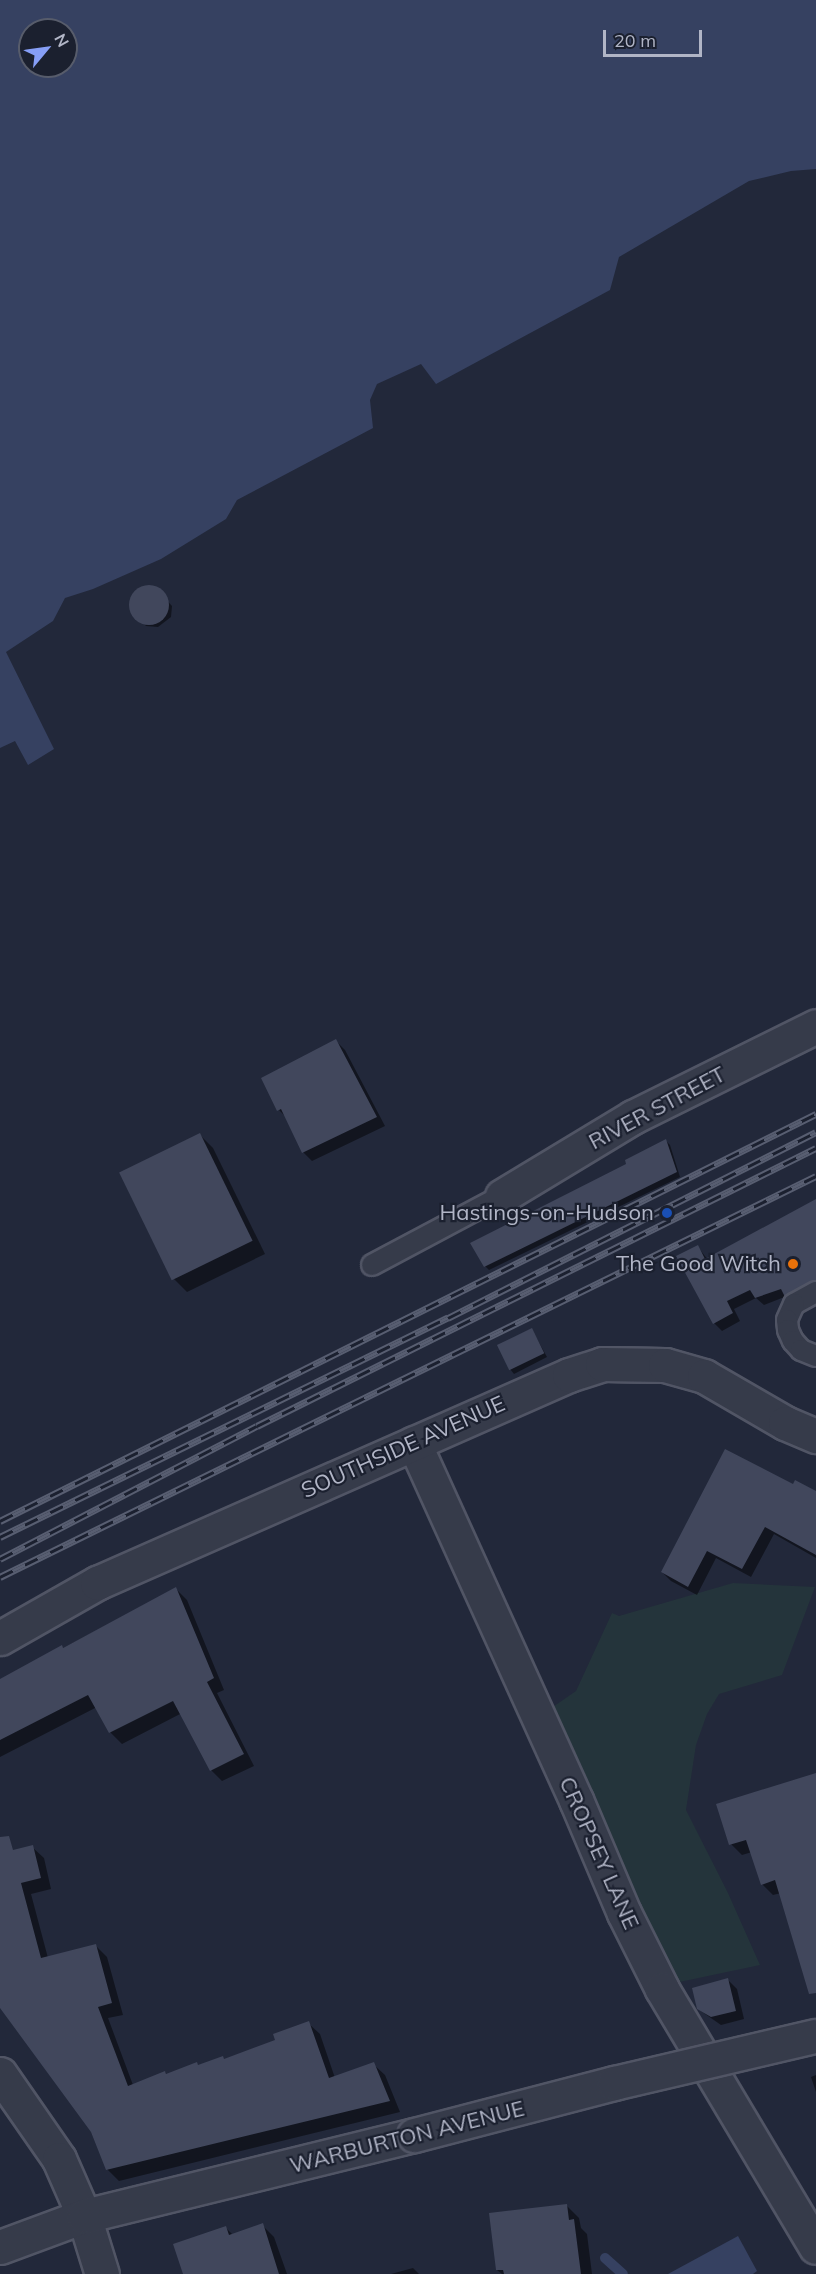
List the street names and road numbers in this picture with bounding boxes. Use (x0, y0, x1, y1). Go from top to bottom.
street label: RIVER STREET (584, 1061, 730, 1155)
street label: SOUTHSIDE AVENUE (297, 1390, 509, 1504)
street label: CROPSEY LANE (554, 1773, 644, 1933)
street label: WARBURTON AVENUE (287, 2095, 527, 2179)

